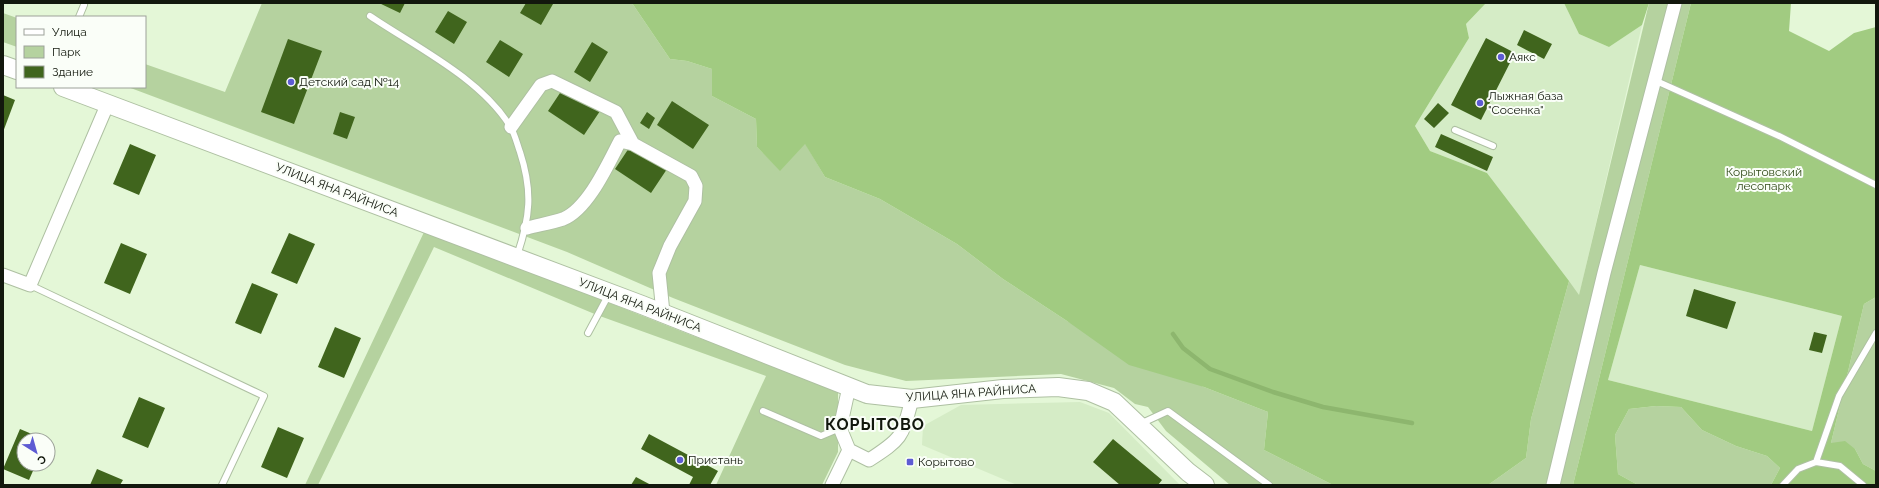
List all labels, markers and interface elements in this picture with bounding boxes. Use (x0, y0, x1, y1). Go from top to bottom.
legend (16, 16, 146, 88)
text: Улица (52, 25, 87, 39)
text: Парк (52, 45, 81, 59)
place label: Аякс (1509, 50, 1536, 64)
marker: Аякс (1496, 52, 1506, 62)
text: Здание (52, 65, 93, 79)
place label: Детский сад №14 (299, 75, 400, 89)
marker: Детский сад №14 (286, 77, 296, 87)
place label: Лыжная база "Сосенка" (1488, 89, 1563, 117)
marker: Лыжная база "Сосенка" (1475, 98, 1485, 108)
street label: УЛИЦА ЯНА РАЙНИСА (274, 160, 400, 220)
park label: Корытовский лесопарк (1726, 165, 1802, 193)
street label: УЛИЦА ЯНА РАЙНИСА (577, 275, 703, 335)
street label: УЛИЦА ЯНА РАЙНИСА (905, 381, 1037, 405)
district label: КОРЫТОВО (825, 415, 925, 434)
north arrow (16, 432, 56, 472)
text: С (34, 452, 49, 467)
place label: Пристань (688, 453, 743, 467)
marker: Пристань (675, 455, 685, 465)
place label: Корытово (918, 455, 974, 469)
marker: Корытово (905, 457, 915, 467)

